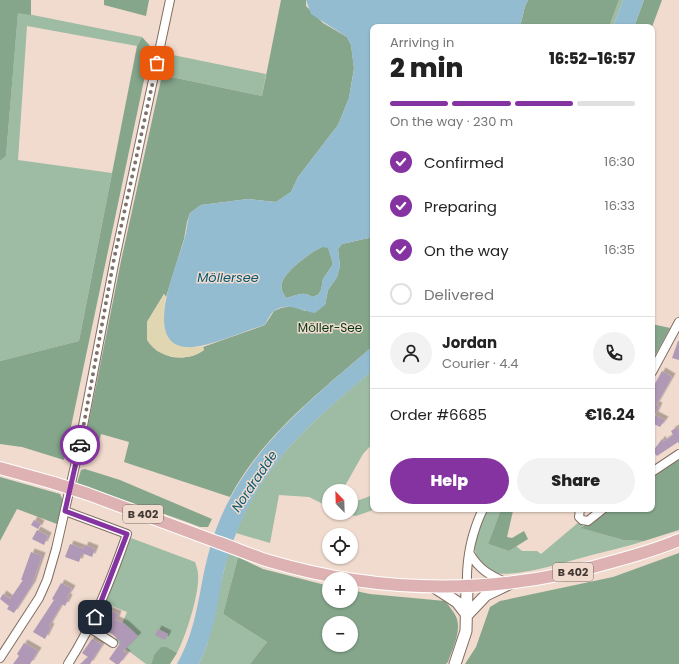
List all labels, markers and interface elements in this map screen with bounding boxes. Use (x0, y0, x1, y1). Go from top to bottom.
text: Arriving in (390, 33, 454, 52)
pin (140, 46, 174, 80)
text: 16:52–16:57 (549, 48, 635, 69)
text: 2 min (390, 50, 463, 86)
icon: bag (146, 52, 168, 74)
text: On the way · 230 m (390, 112, 513, 131)
icon: check (390, 151, 412, 173)
text: Confirmed (424, 152, 504, 173)
text: 16:30 (604, 152, 635, 171)
icon: check (390, 195, 412, 217)
text: Preparing (424, 196, 497, 217)
text: 16:33 (605, 196, 635, 215)
icon: check (390, 239, 412, 261)
text: On the way (424, 240, 509, 261)
text: 16:35 (604, 240, 635, 259)
water label: Möllersee (197, 268, 259, 287)
text: Delivered (424, 284, 494, 305)
park label: Möller-See (298, 319, 362, 336)
button: person (390, 332, 432, 374)
text: Jordan (442, 332, 497, 353)
button: phone (593, 332, 635, 374)
text: Courier · 4.4 (442, 354, 518, 373)
text: Order #6685 (390, 404, 487, 425)
text: €16.24 (585, 404, 635, 425)
courier (60, 425, 100, 465)
icon: car (69, 434, 91, 456)
water label: Nordradde (227, 447, 282, 516)
button: Help (390, 458, 509, 504)
button: Share (517, 458, 635, 504)
north arrow (322, 484, 358, 520)
map controls (322, 484, 358, 652)
road number: B 402 (123, 505, 163, 523)
button: locate (322, 528, 358, 564)
road number: B 402 (553, 563, 593, 581)
button: + (322, 572, 358, 608)
pin (78, 600, 112, 634)
icon: home (84, 606, 106, 628)
button: − (322, 616, 358, 652)

